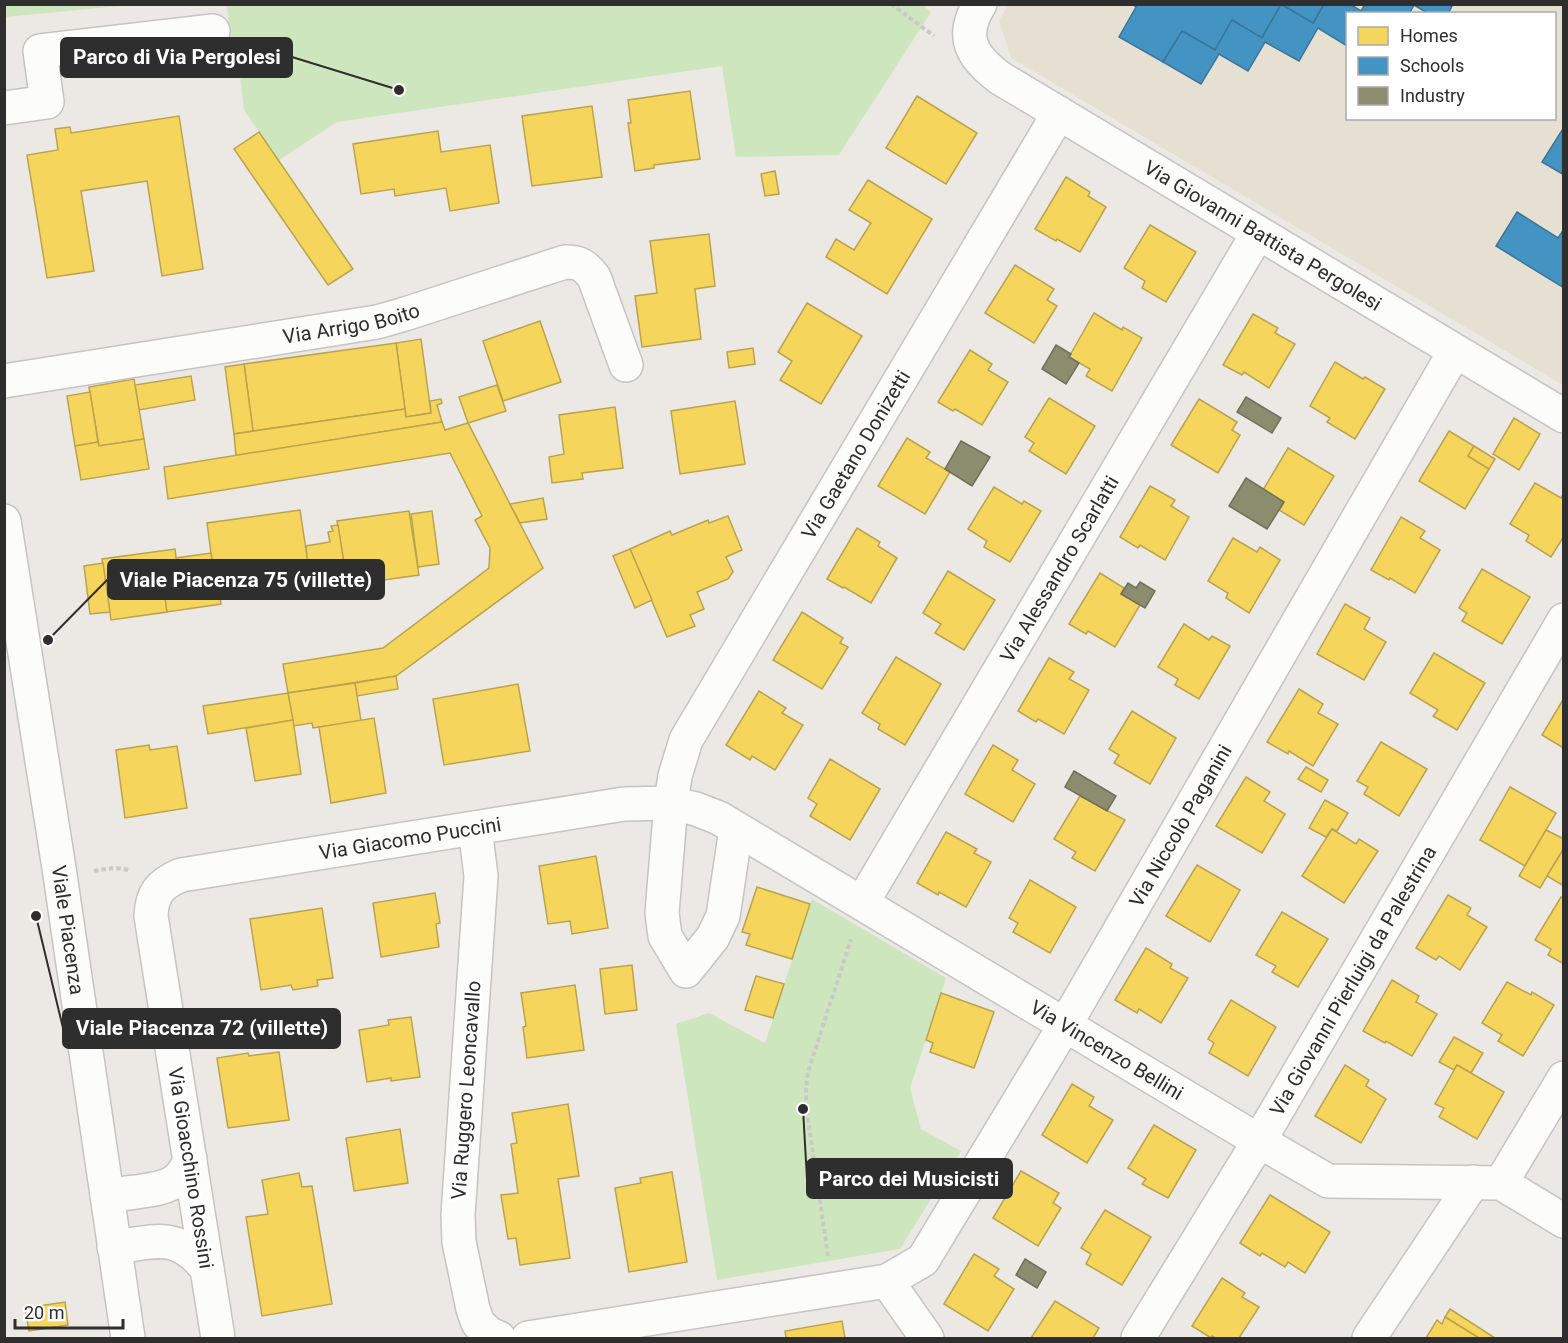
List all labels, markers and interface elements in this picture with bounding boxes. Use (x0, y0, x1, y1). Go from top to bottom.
legend (1346, 12, 1556, 120)
text: Homes (1400, 25, 1458, 46)
callout: Parco di Via Pergolesi (61, 38, 292, 77)
text: Parco di Via Pergolesi (73, 45, 281, 69)
text: Schools (1400, 55, 1464, 76)
text: Industry (1400, 85, 1465, 106)
street label: Via Giovanni Battista Pergolesi (1140, 155, 1386, 316)
street label: Via Arrigo Boito (281, 298, 423, 349)
street label: Via Gaetano Donizetti (796, 366, 915, 543)
street label: Via Alessandro Scarlatti (995, 471, 1124, 667)
callout: Viale Piacenza 75 (villette) (108, 560, 384, 599)
text: Viale Piacenza 75 (villette) (120, 568, 372, 592)
street label: Via Niccolò Paganini (1124, 740, 1237, 911)
street label: Via Giacomo Puccini (317, 812, 503, 865)
street label: Via Giovanni Pierluigi da Palestrina (1264, 841, 1441, 1120)
street label: Viale Piacenza (47, 864, 89, 996)
street label: Via Ruggero Leoncavallo (446, 980, 486, 1200)
street label: Via Vincenzo Bellini (1026, 995, 1188, 1105)
callout: Viale Piacenza 72 (villette) (63, 1009, 340, 1048)
text: Viale Piacenza 72 (villette) (76, 1016, 328, 1040)
street label: Via Gioacchino Rossini (163, 1066, 219, 1270)
callout: Parco dei Musicisti (807, 1159, 1012, 1198)
text: Parco dei Musicisti (819, 1167, 999, 1191)
scale bar (15, 1292, 123, 1330)
text: 20 m (24, 1302, 64, 1323)

